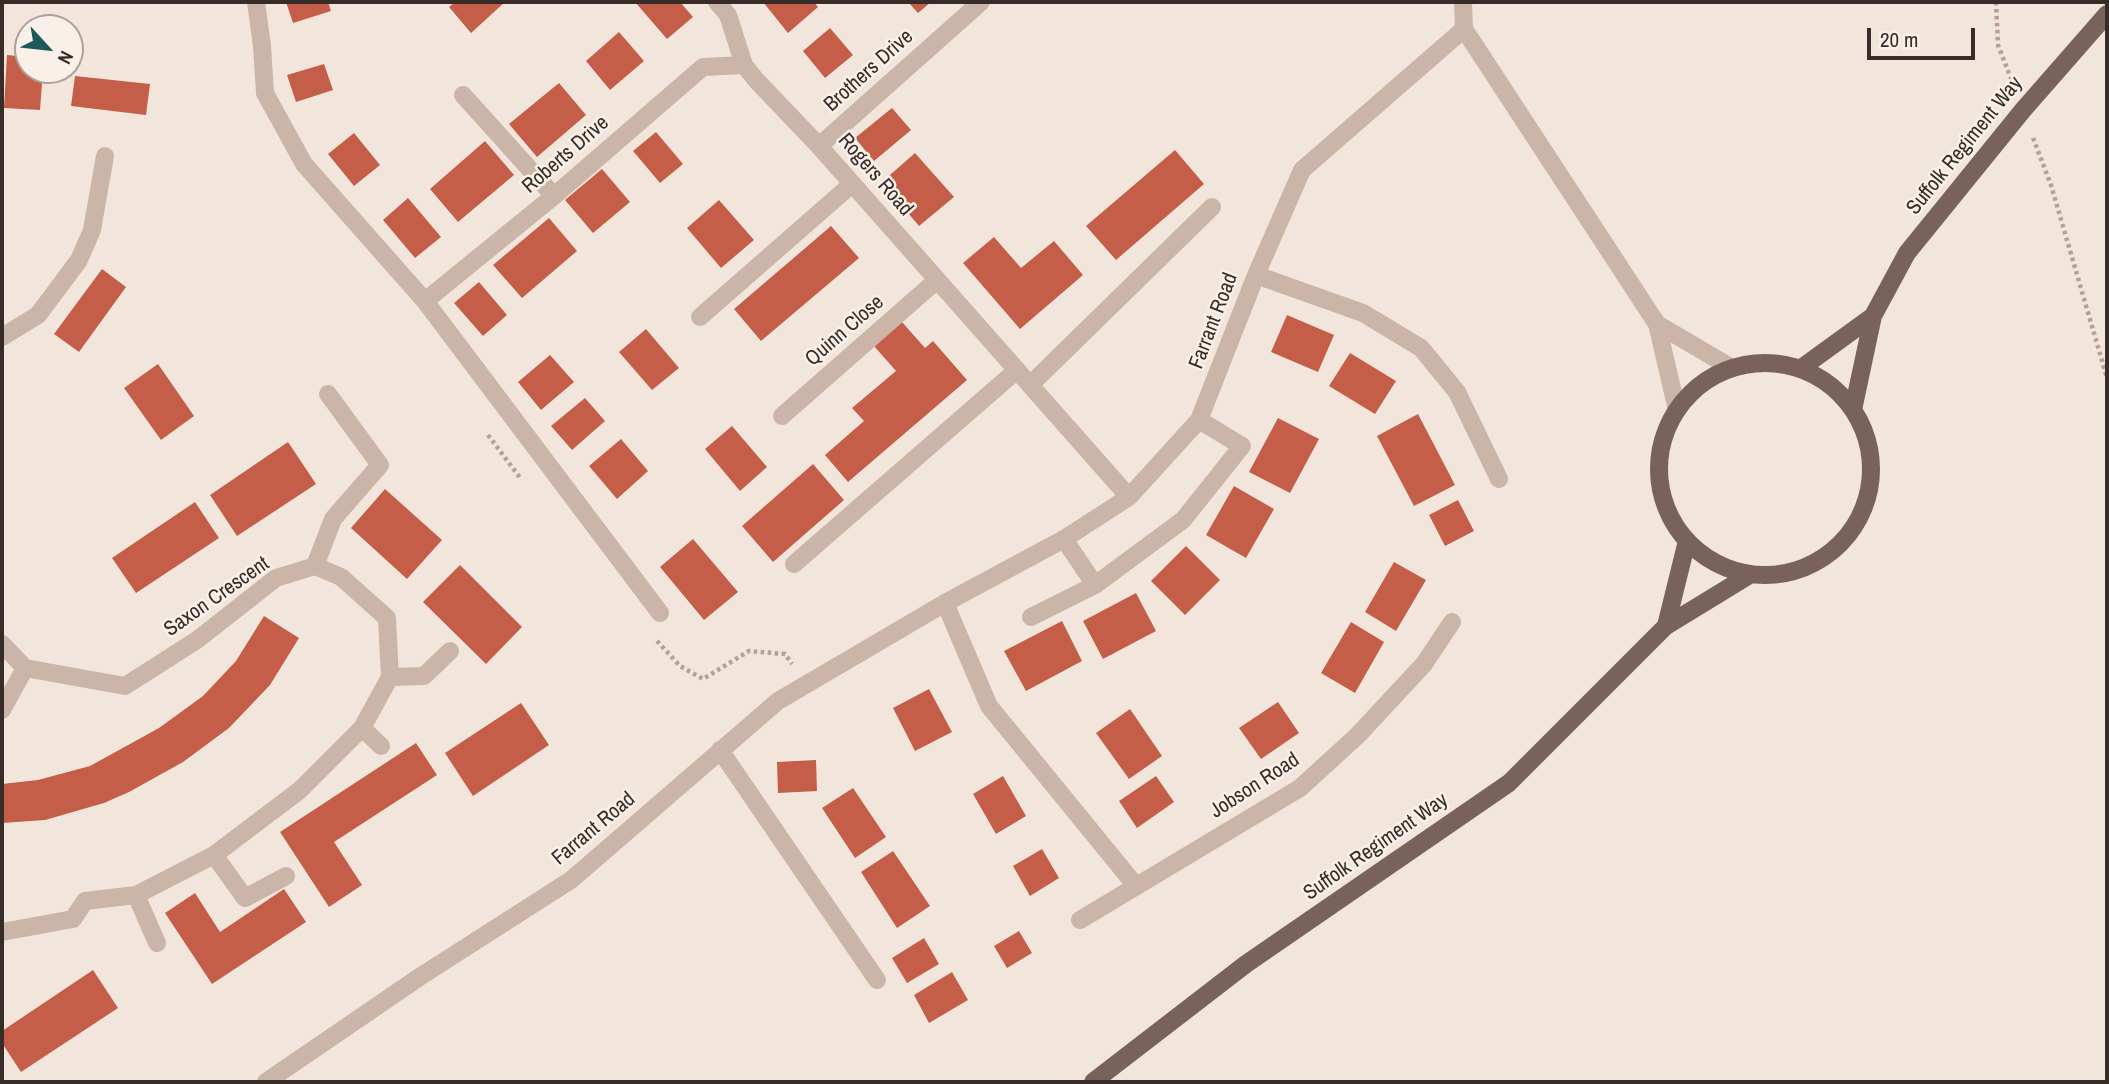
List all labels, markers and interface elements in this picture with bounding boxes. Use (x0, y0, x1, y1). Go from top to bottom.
north arrow (14, 14, 84, 84)
scale bar (1871, 14, 1980, 58)
street label: Brothers Drive (819, 24, 919, 118)
text: 20 m (1880, 25, 1918, 54)
text: N (52, 47, 80, 69)
street label: Suffolk Regiment Way (1902, 72, 2028, 220)
street label: Roberts Drive (518, 111, 614, 199)
street label: Rogers Road (832, 128, 918, 222)
street label: Farrant Road (1184, 270, 1244, 372)
street label: Quinn Close (801, 290, 889, 372)
street label: Saxon Crescent (160, 552, 274, 642)
street label: Jobson Road (1206, 748, 1304, 824)
street label: Farrant Road (547, 787, 641, 871)
street label: Suffolk Regiment Way (1299, 788, 1453, 906)

